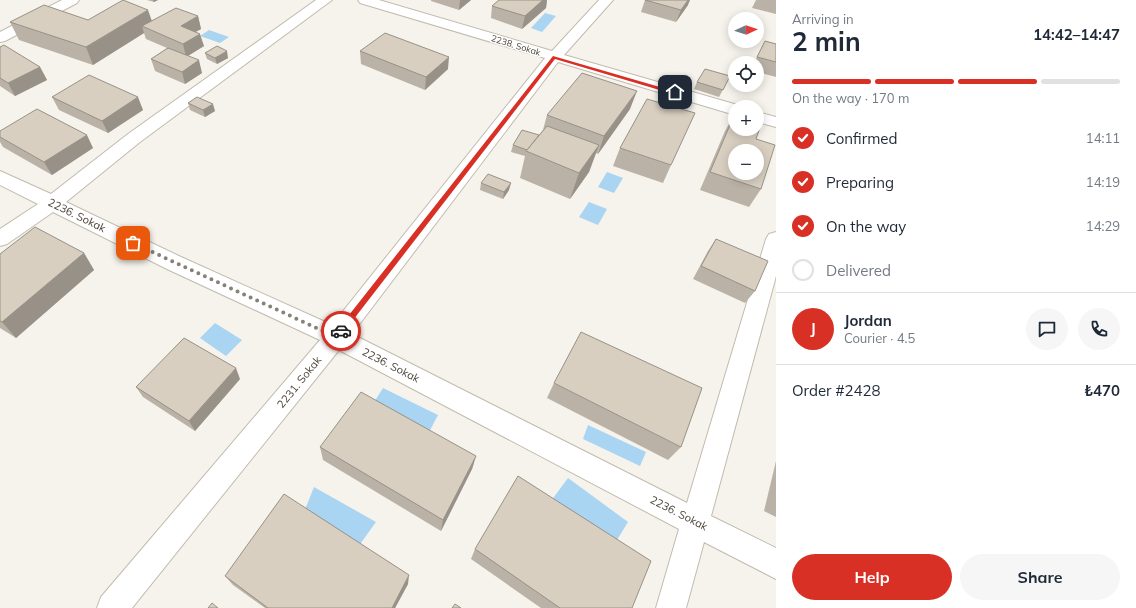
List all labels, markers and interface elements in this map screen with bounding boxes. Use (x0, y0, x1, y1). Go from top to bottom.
text: Arriving in (792, 11, 854, 27)
north arrow (728, 12, 764, 48)
map controls (728, 12, 764, 180)
text: 2 min (792, 25, 861, 58)
text: 14:42–14:47 (1033, 25, 1120, 44)
street label: 2238. Sokak (490, 32, 543, 58)
button: locate (728, 56, 764, 92)
pin (658, 75, 692, 109)
icon: home (664, 81, 686, 103)
text: On the way · 170 m (792, 90, 909, 106)
button: + (728, 100, 764, 136)
icon: check (792, 127, 814, 149)
text: Confirmed (826, 129, 897, 148)
text: 14:11 (1086, 130, 1120, 146)
button: − (728, 144, 764, 180)
icon: check (792, 171, 814, 193)
text: Preparing (826, 173, 894, 192)
text: 14:19 (1086, 174, 1120, 190)
street label: 2236. Sokak (46, 195, 109, 235)
icon: check (792, 215, 814, 237)
text: On the way (826, 217, 906, 236)
text: 14:29 (1086, 218, 1120, 234)
pin (116, 226, 150, 260)
icon: bag (122, 232, 144, 254)
text: Delivered (826, 261, 891, 280)
button: chat (1026, 308, 1068, 350)
button: phone (1078, 308, 1120, 350)
courier (321, 311, 361, 351)
text: Jordan (844, 311, 892, 330)
text: J (810, 319, 816, 338)
icon: car (330, 320, 352, 342)
text: Courier · 4.5 (844, 330, 915, 346)
street label: 2236. Sokak (360, 345, 422, 386)
street label: 2231. Sokak (274, 353, 324, 411)
text: Order #2428 (792, 381, 880, 400)
text: ₺470 (1084, 381, 1120, 400)
street label: 2236. Sokak (648, 493, 710, 534)
button: Help (792, 554, 952, 600)
button: Share (960, 554, 1120, 600)

